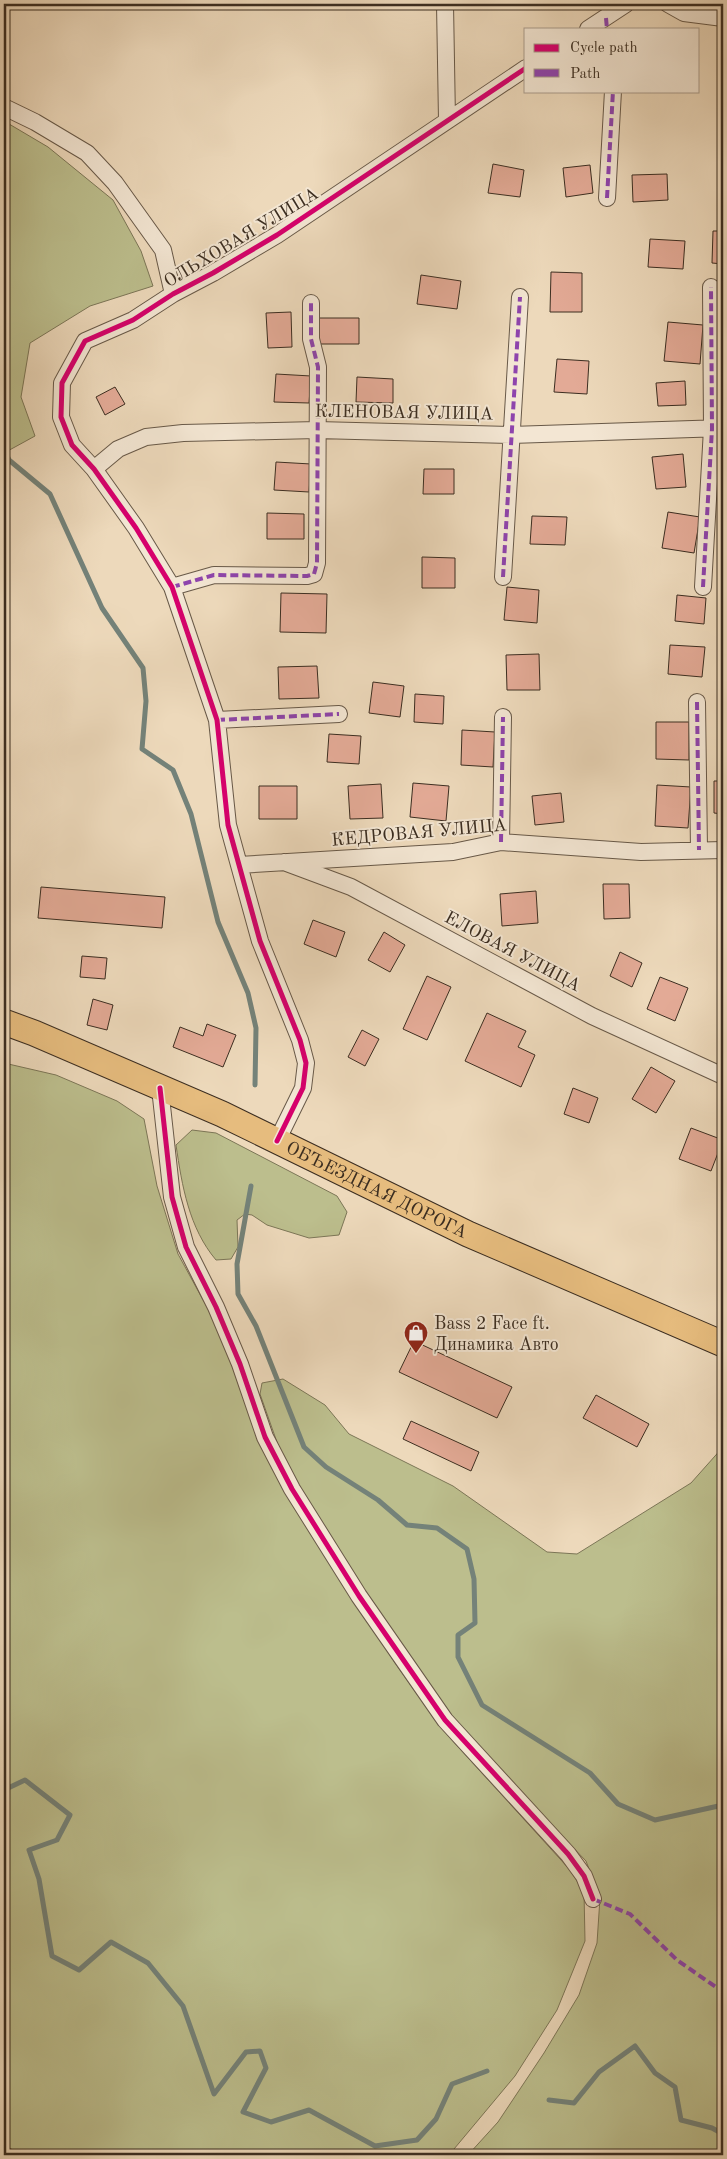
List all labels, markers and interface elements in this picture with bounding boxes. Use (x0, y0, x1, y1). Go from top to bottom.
legend (524, 28, 700, 92)
text: Cycle path (570, 41, 638, 56)
text: Path (570, 67, 600, 82)
street label: ОЛЬХОВАЯ УЛИЦА (161, 184, 322, 291)
street label: КЛЕНОВАЯ УЛИЦА (315, 402, 494, 424)
street label: КЕДРОВАЯ УЛИЦА (331, 816, 508, 850)
street label: ЕЛОВАЯ УЛИЦА (441, 908, 584, 995)
street label: ОБЪЕЗДНАЯ ДОРОГА (283, 1139, 470, 1242)
place label: Bass 2 Face ft. Динамика Авто (434, 1315, 559, 1354)
shop icon: Bass 2 Face ft. Динамика Авто (403, 1320, 429, 1354)

